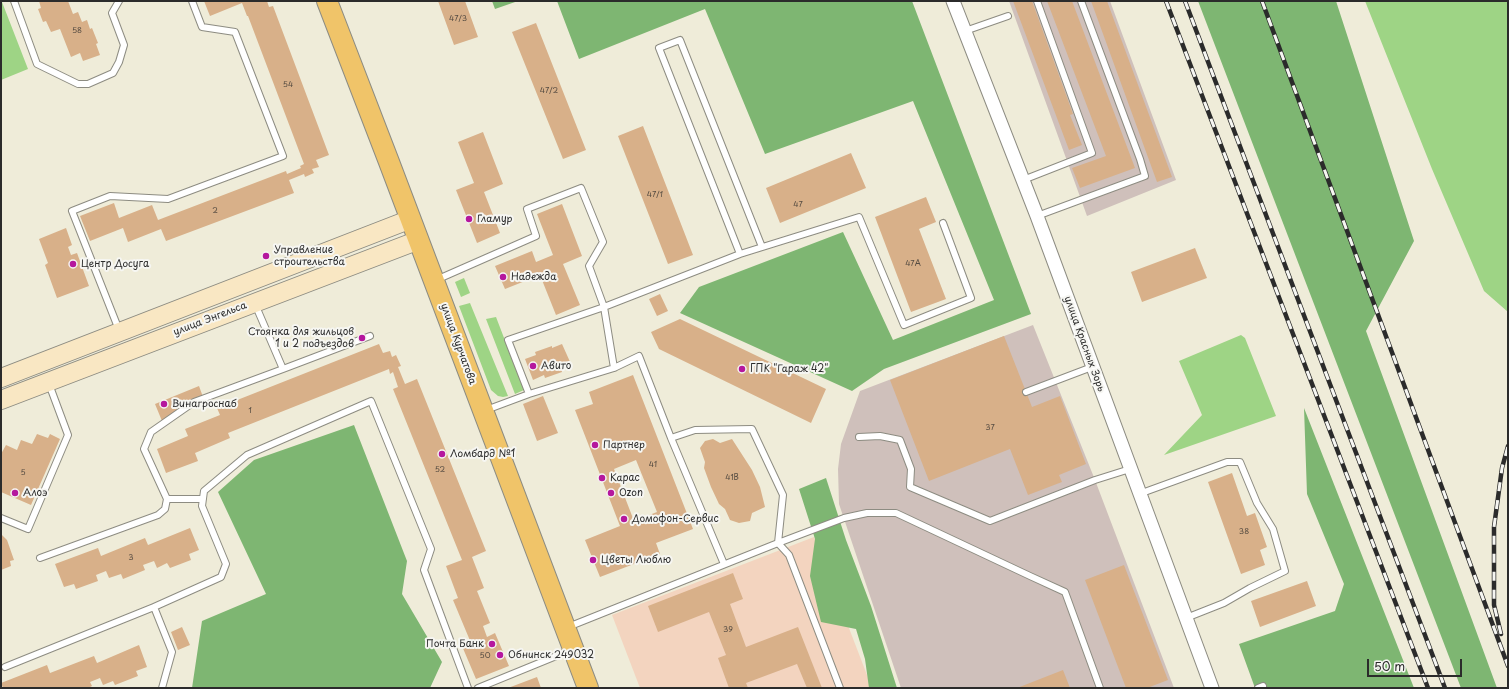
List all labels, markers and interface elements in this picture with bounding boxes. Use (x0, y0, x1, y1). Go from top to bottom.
house number: 47/3 (449, 14, 467, 24)
house number: 58 (72, 26, 82, 36)
house number: 54 (283, 80, 293, 90)
house number: 47/2 (540, 86, 558, 96)
house number: 47/1 (647, 190, 663, 200)
house number: 47 (793, 200, 803, 210)
house number: 2 (212, 206, 218, 216)
place label: Гламур (477, 213, 512, 225)
marker: Гламур (464, 214, 474, 224)
place label: Управление строительства (274, 244, 345, 268)
marker: Управление строительства (261, 251, 271, 261)
place label: Центр Досуга (81, 258, 149, 270)
marker: Центр Досуга (68, 259, 78, 269)
house number: 47А (905, 259, 921, 269)
place label: Надежда (511, 271, 556, 283)
marker: Надежда (498, 272, 508, 282)
street label: улица Красных Зорь (1061, 295, 1107, 393)
street label: улица Энгельса (172, 299, 248, 339)
street label: улица Курчатова (438, 302, 478, 386)
place label: Стоянка для жильцов 1 и 2 подъездов (248, 326, 354, 350)
marker: Стоянка для жильцов 1 и 2 подъездов (357, 333, 367, 343)
place label: Авито (541, 360, 571, 372)
marker: Авито (528, 361, 538, 371)
place label: ГПК "Гараж 42" (750, 363, 828, 375)
marker: ГПК "Гараж 42" (737, 364, 747, 374)
place label: Винагроснаб (172, 398, 237, 410)
marker: Винагроснаб (159, 399, 169, 409)
house number: 1 (248, 406, 252, 416)
house number: 37 (985, 423, 995, 433)
place label: Партнер (603, 439, 645, 451)
marker: Партнер (590, 440, 600, 450)
place label: Ломбард №1 (450, 448, 515, 460)
marker: Ломбард №1 (437, 449, 447, 459)
house number: 41 (649, 460, 657, 470)
house number: 52 (435, 465, 445, 475)
house number: 5 (20, 468, 26, 478)
place label: Карас (610, 472, 640, 484)
marker: Карас (597, 473, 607, 483)
house number: 41В (725, 473, 739, 483)
place label: Алоэ (23, 487, 47, 499)
place label: Ozon (619, 487, 643, 499)
marker: Алоэ (10, 488, 20, 498)
marker: Ozon (606, 488, 616, 498)
place label: Домофон-Сервис (632, 513, 719, 525)
marker: Домофон-Сервис (619, 514, 629, 524)
house number: 38 (1239, 527, 1249, 537)
house number: 3 (128, 553, 134, 563)
place label: Цветы Люблю (601, 554, 671, 566)
marker: Цветы Люблю (588, 555, 598, 565)
house number: 39 (723, 625, 733, 635)
place label: Почта Банк (426, 638, 484, 650)
marker: Почта Банк (487, 639, 497, 649)
place label: Обнинск 249032 (508, 649, 594, 661)
marker: Обнинск 249032 (495, 650, 505, 660)
house number: 50 (480, 651, 490, 661)
scale bar (1369, 651, 1464, 677)
text: 50 m (1374, 657, 1405, 675)

